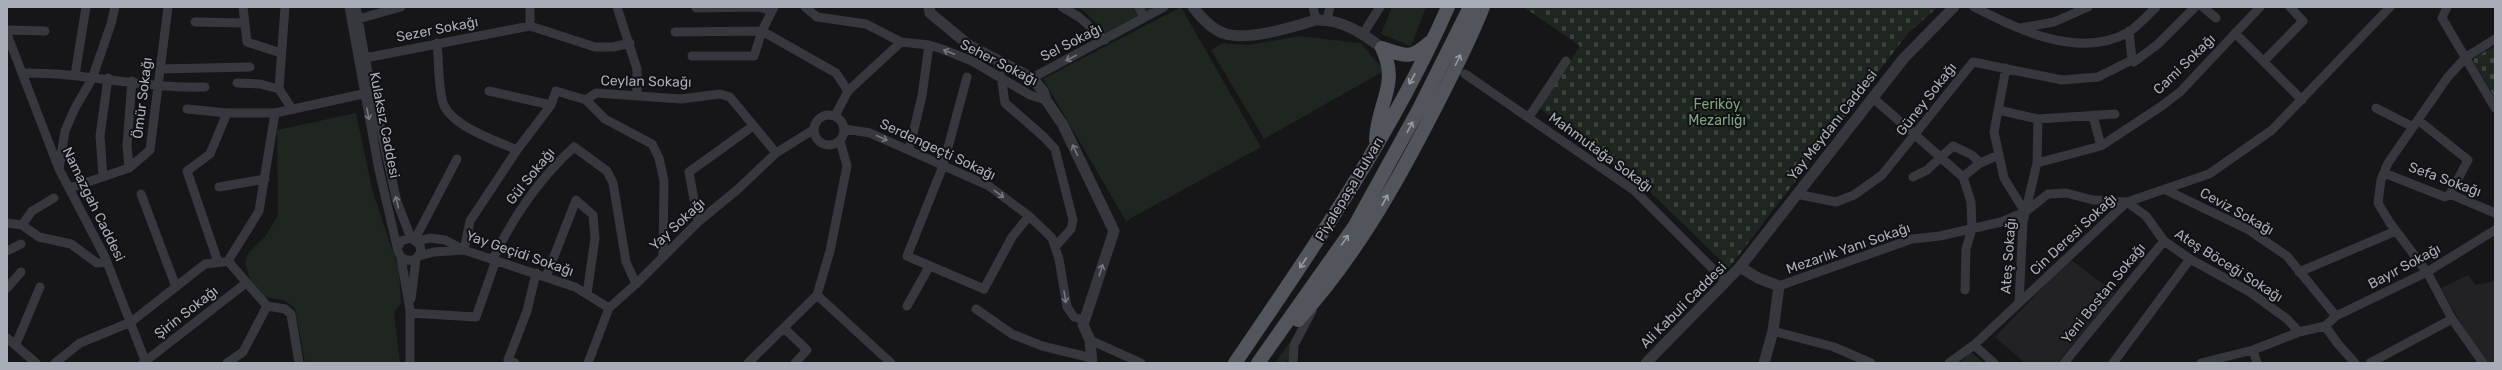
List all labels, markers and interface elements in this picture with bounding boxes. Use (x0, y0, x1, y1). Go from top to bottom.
street label: Sezer Sokağı (395, 13, 480, 46)
street label: Sel Sokağı (1038, 20, 1105, 65)
street label: Cami Sokağı (2150, 31, 2219, 98)
street label: Seher Sokağı (957, 36, 1040, 89)
one-way arrow (943, 47, 955, 55)
one-way arrow (1065, 55, 1077, 62)
one-way arrow (1455, 55, 1462, 67)
street label: Ömür Sokağı (129, 56, 156, 140)
street label: Güney Sokağı (1893, 59, 1960, 139)
street label: Yay Meydanı Caddesi (1784, 67, 1881, 184)
street label: Kulaksız Caddesi (366, 71, 403, 180)
street label: Ceylan Sokağı (600, 72, 692, 91)
one-way arrow (1407, 73, 1415, 85)
park label: Feriköy Mezarlığı (1688, 96, 1746, 129)
one-way arrow (364, 107, 372, 120)
street label: Mahmutağa Sokağı (1545, 109, 1656, 196)
street label: Serdengeçti Sokağı (877, 115, 998, 184)
one-way arrow (1406, 121, 1414, 133)
street label: Piyalepaşa Bulvarı (1312, 134, 1387, 244)
one-way arrow (876, 135, 888, 142)
street label: Namazgah Caddesi (59, 144, 129, 264)
street label: Gül Sokağı (502, 145, 558, 208)
one-way arrow (1071, 145, 1078, 157)
street label: Sefa Sokağı (2406, 158, 2484, 200)
street label: Ceviz Sokağı (2197, 184, 2277, 239)
one-way arrow (994, 190, 1005, 198)
street label: Cin Deresi Sokağı (2026, 190, 2120, 279)
one-way arrow (1382, 194, 1390, 206)
one-way arrow (393, 195, 401, 208)
street label: Yay Sokağı (646, 195, 708, 254)
street label: Ateş Sokağı (1997, 217, 2020, 295)
street label: Mezarlık Yanı Sokağı (1784, 219, 1912, 278)
street label: Ateş Böceği Sokağı (2172, 225, 2286, 306)
street label: Yay Geçidi Sokağı (464, 227, 576, 280)
one-way arrow (1341, 235, 1349, 246)
street label: Yeni Bostan Sokağı (2058, 240, 2149, 347)
street label: Bayır Sokağı (2365, 240, 2443, 293)
one-way arrow (1299, 258, 1307, 269)
street label: Ali Kabuli Caddesi (1637, 259, 1730, 352)
one-way arrow (1098, 263, 1105, 276)
street label: Şirin Sokağı (151, 282, 221, 342)
one-way arrow (1062, 290, 1070, 303)

